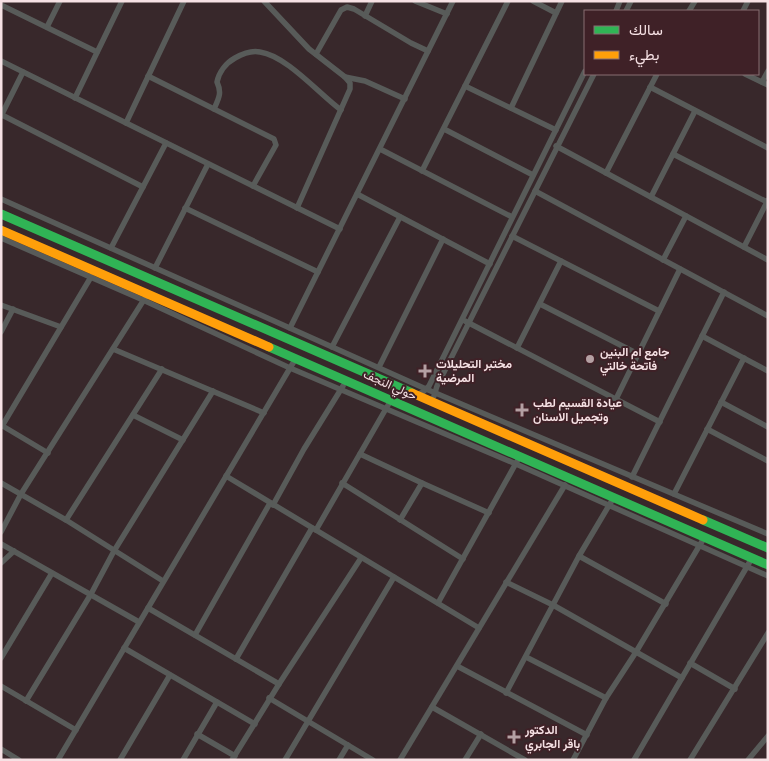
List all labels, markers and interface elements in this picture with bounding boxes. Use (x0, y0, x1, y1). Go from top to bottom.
legend (584, 10, 759, 75)
text: سالك (629, 18, 663, 41)
text: بطيء (629, 43, 659, 68)
place label: جامع ام البنين فاتحة خالتي (600, 342, 670, 376)
marker: جامع ام البنين فاتحة خالتي (584, 353, 596, 365)
place label: مختبر التحليلات المرضية (436, 354, 512, 387)
street label: حولي النجف (360, 364, 420, 406)
marker: مختبر التحليلات المرضية (418, 364, 432, 378)
place label: عيادة القسيم لطب وتجميل الاسنان (533, 393, 622, 426)
marker: عيادة القسيم لطب وتجميل الاسنان (515, 403, 529, 417)
place label: الدكتور باقر الجابري (524, 720, 581, 754)
marker: الدكتور باقر الجابري (507, 730, 521, 744)

